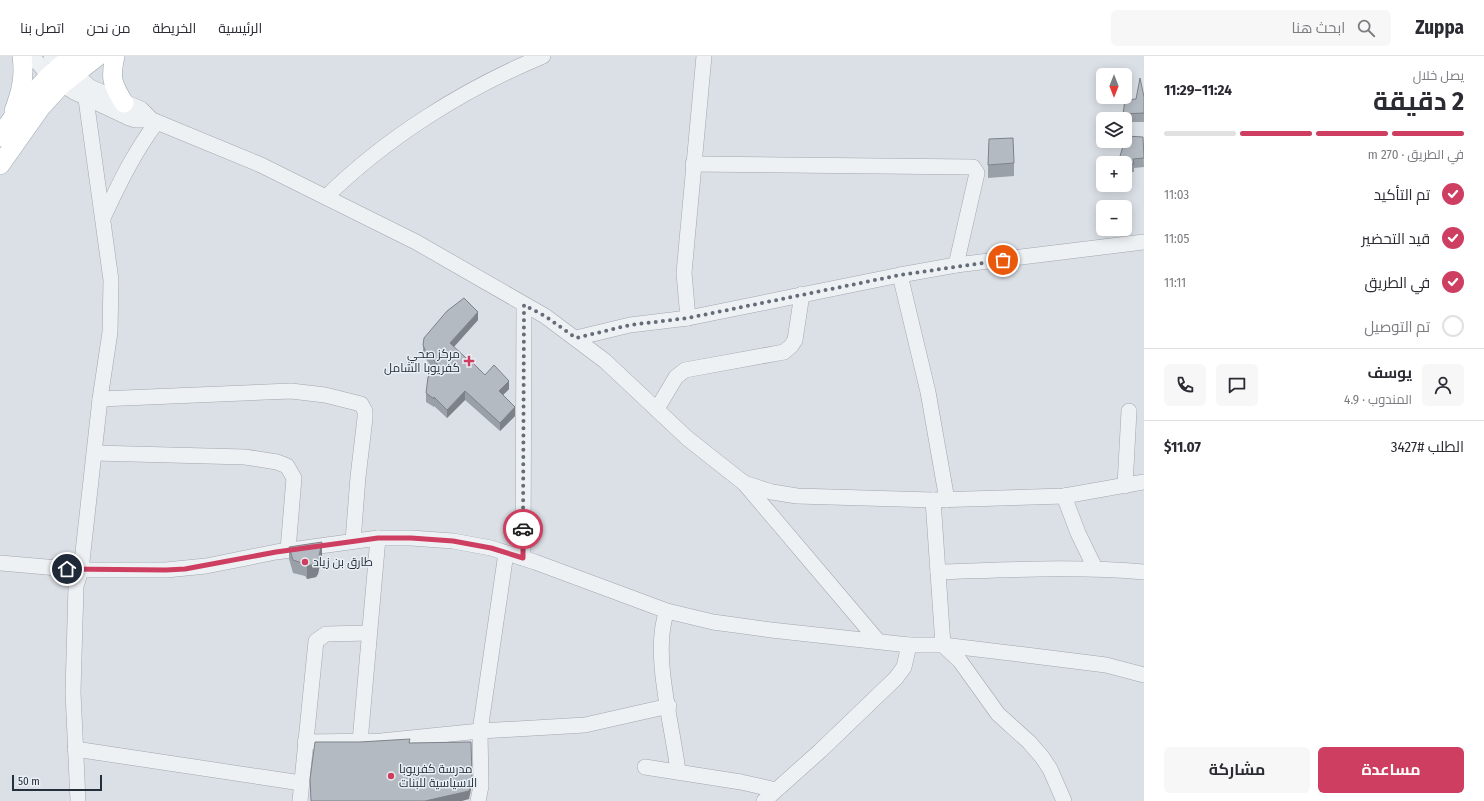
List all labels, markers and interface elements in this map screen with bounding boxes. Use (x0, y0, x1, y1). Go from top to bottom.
search box (1111, 10, 1391, 46)
text: Zuppa (1415, 16, 1464, 39)
icon: search (1355, 17, 1377, 39)
text: ابحث هنا (1292, 19, 1345, 37)
text: اتصل بنا (20, 20, 65, 37)
text: من نحن (87, 20, 131, 37)
text: الخريطة (153, 20, 196, 37)
text: الرئيسية (218, 20, 262, 37)
north arrow (1096, 68, 1132, 104)
map controls (1096, 68, 1132, 236)
text: يصل خلال (1413, 68, 1464, 83)
text: 11:24–11:29 (1164, 81, 1232, 99)
text: 2 دقيقة (1373, 86, 1464, 117)
button: layers (1096, 112, 1132, 148)
text: في الطريق · 270 m (1368, 147, 1464, 162)
button: + (1096, 156, 1132, 192)
icon: check (1442, 183, 1464, 205)
text: تم التأكيد (1374, 186, 1430, 204)
text: 11:03 (1164, 187, 1189, 202)
button: − (1096, 200, 1132, 236)
icon: check (1442, 227, 1464, 249)
text: قيد التحضير (1362, 230, 1430, 248)
text: 11:05 (1164, 231, 1189, 246)
pin (986, 243, 1020, 277)
icon: bag (992, 249, 1014, 271)
icon: check (1442, 271, 1464, 293)
text: في الطريق (1365, 274, 1430, 292)
text: 11:11 (1164, 275, 1186, 290)
text: تم التوصيل (1364, 318, 1430, 336)
place label: مركز صحي كفريوبا الشامل (384, 347, 460, 375)
marker: مركز صحي كفريوبا الشامل (463, 355, 475, 367)
button: phone (1164, 364, 1206, 406)
button: chat (1216, 364, 1258, 406)
text: يوسف (1367, 364, 1412, 382)
button: person (1422, 364, 1464, 406)
text: المندوب · 4.9 (1344, 392, 1412, 407)
text: $11.07 (1164, 438, 1201, 456)
text: الطلب #3427 (1391, 438, 1464, 456)
courier (503, 509, 543, 549)
icon: car (512, 518, 534, 540)
pin (50, 552, 84, 586)
place label: طارق بن زياد (313, 555, 373, 569)
marker: طارق بن زياد (300, 557, 310, 567)
icon: home (56, 558, 78, 580)
button: مشاركة (1164, 747, 1310, 793)
button: مساعدة (1318, 747, 1464, 793)
place label: مدرسة كفريوبا الاسياسية للبنات (399, 762, 477, 790)
marker: مدرسة كفريوبا الاسياسية للبنات (386, 771, 396, 781)
scale bar (12, 773, 102, 792)
text: 50 m (18, 775, 40, 788)

